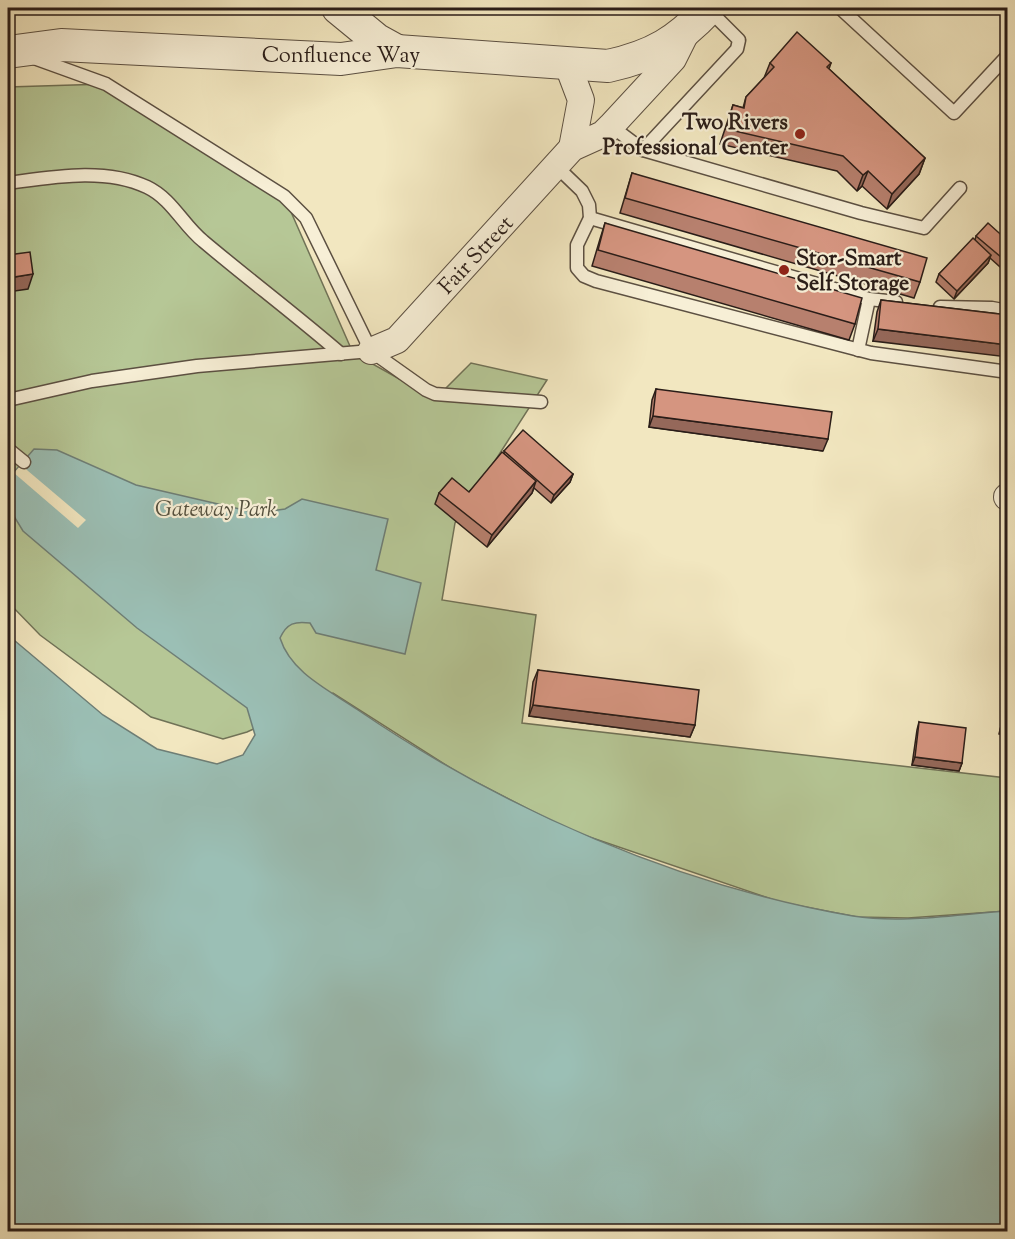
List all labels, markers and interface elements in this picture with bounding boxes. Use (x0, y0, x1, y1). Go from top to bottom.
street label: Confluence Way (262, 41, 420, 73)
place label: Two Rivers Professional Center (603, 108, 789, 165)
marker: Two Rivers Professional Center (793, 127, 807, 141)
street label: Fair Street (432, 209, 523, 303)
place label: Stor-Smart Self Storage (796, 244, 909, 301)
marker: Stor-Smart Self Storage (777, 263, 791, 277)
park label: Gateway Park (155, 495, 277, 527)

